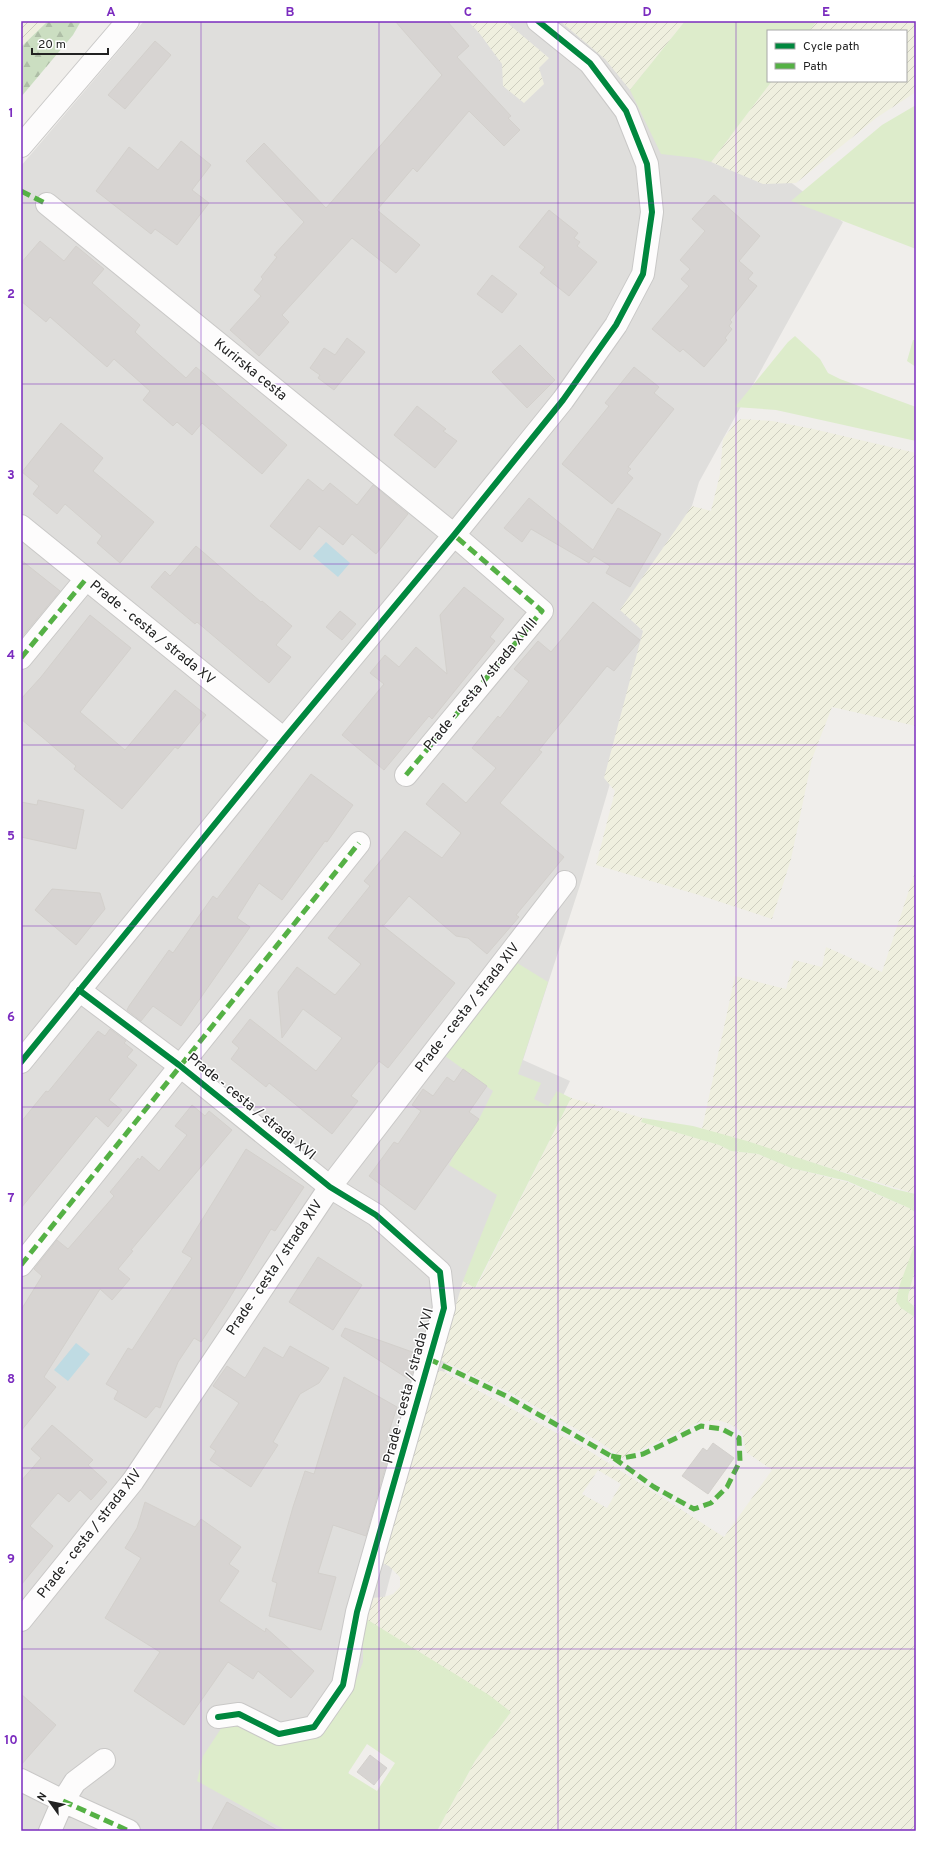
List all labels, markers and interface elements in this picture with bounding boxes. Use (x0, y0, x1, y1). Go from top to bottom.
text: A (106, 5, 116, 21)
text: B (286, 5, 295, 21)
text: C (464, 5, 472, 21)
text: D (642, 5, 652, 21)
text: E (822, 5, 830, 21)
scale bar (32, 30, 108, 56)
legend (767, 30, 907, 82)
text: 20 m (38, 37, 66, 53)
text: Cycle path (803, 39, 860, 55)
text: Path (803, 59, 828, 75)
text: 1 (8, 106, 14, 122)
text: 2 (7, 287, 15, 303)
street label: Kurirska cesta (210, 335, 290, 405)
text: 3 (7, 468, 15, 484)
street label: Prade - cesta / strada XV (86, 577, 218, 689)
street label: Prade - cesta / strada XVIII (420, 615, 542, 755)
text: 4 (7, 648, 15, 664)
text: 5 (7, 829, 15, 845)
street label: Prade - cesta / strada XIV (412, 940, 524, 1076)
text: 6 (7, 1010, 15, 1026)
street label: Prade - cesta / strada XVI (183, 1050, 319, 1164)
text: 7 (8, 1191, 15, 1207)
street label: Prade - cesta / strada XIV (223, 1197, 327, 1339)
street label: Prade - cesta / strada XVI (380, 1306, 438, 1466)
text: 8 (7, 1372, 15, 1388)
street label: Prade - cesta / strada XIV (34, 1466, 146, 1602)
text: 9 (7, 1552, 15, 1568)
text: 10 (4, 1733, 18, 1749)
north arrow (30, 1782, 70, 1822)
text: N (34, 1790, 50, 1804)

